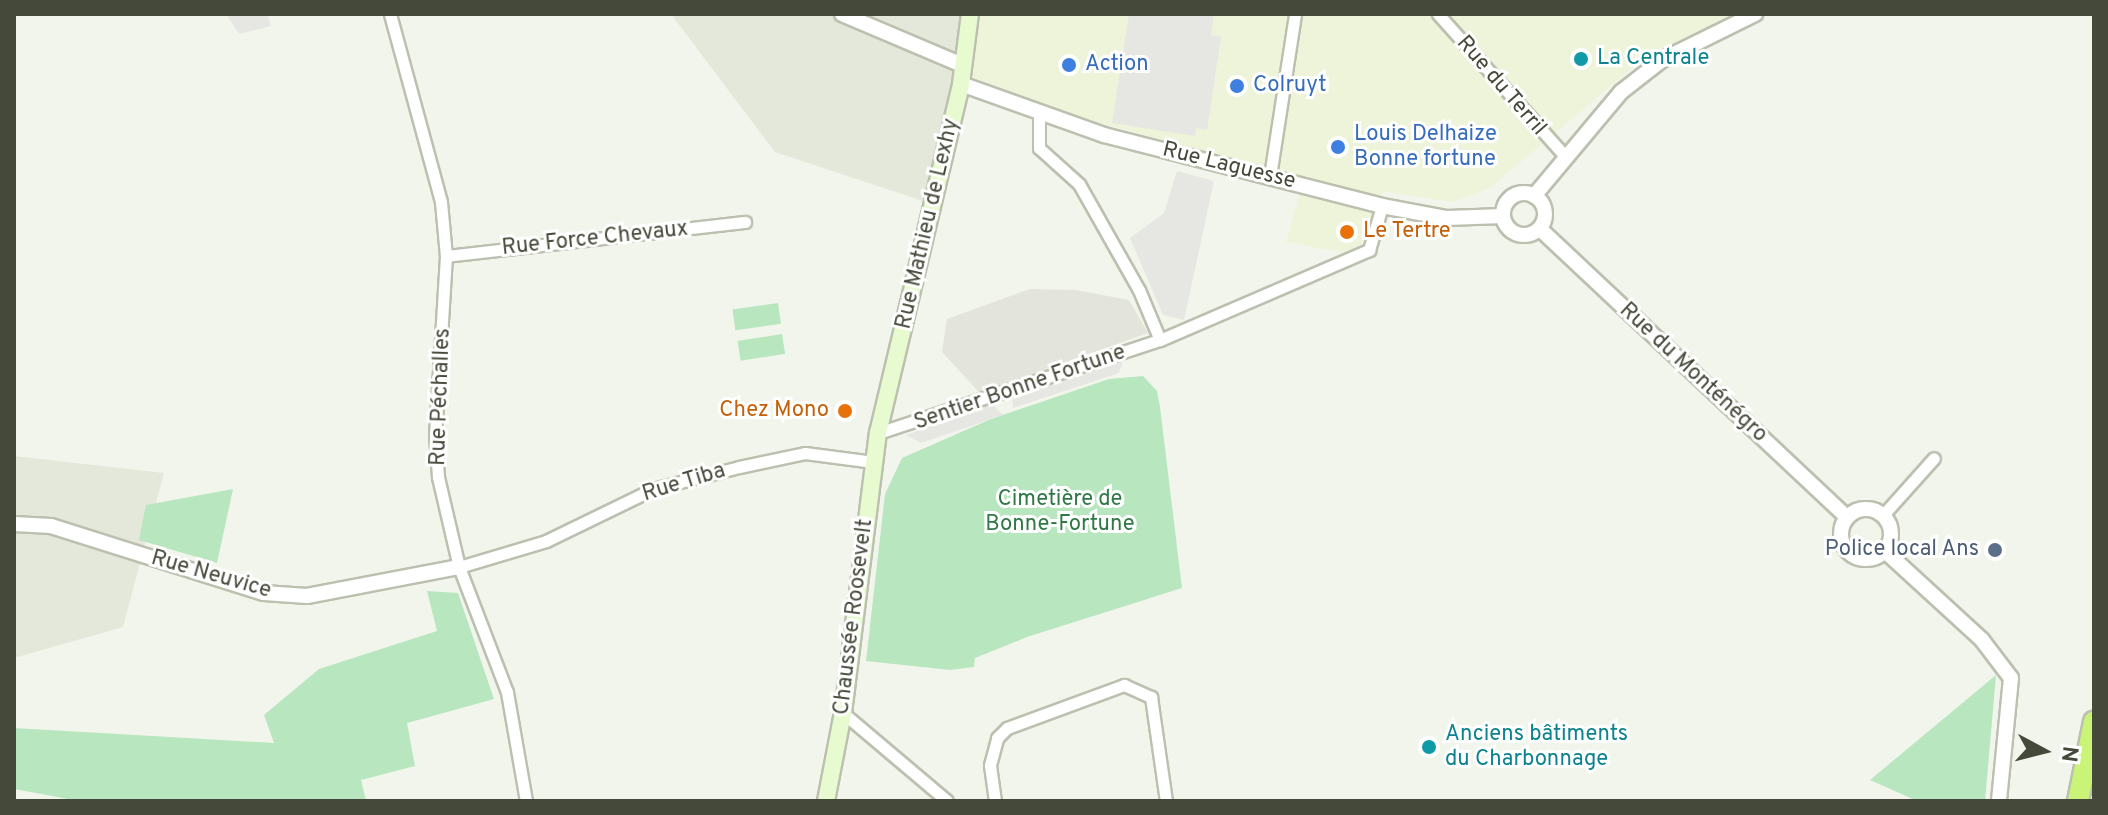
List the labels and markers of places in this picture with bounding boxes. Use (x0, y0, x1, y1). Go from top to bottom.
place label: La Centrale (1597, 46, 1709, 72)
marker: La Centrale (1572, 50, 1590, 68)
place label: Action (1085, 52, 1149, 78)
marker: Action (1060, 56, 1078, 74)
place label: Colruyt (1253, 73, 1327, 99)
marker: Colruyt (1228, 77, 1246, 95)
place label: Louis Delhaize Bonne fortune (1354, 121, 1497, 172)
marker: Louis Delhaize Bonne fortune (1329, 138, 1347, 156)
place label: Le Tertre (1363, 219, 1451, 245)
marker: Le Tertre (1338, 223, 1356, 241)
place label: Chez Mono (719, 398, 829, 424)
marker: Chez Mono (836, 402, 854, 420)
place label: Police local Ans (1824, 537, 1979, 563)
marker: Police local Ans (1986, 541, 2004, 559)
place label: Anciens bâtiments du Charbonnage (1445, 721, 1628, 772)
marker: Anciens bâtiments du Charbonnage (1420, 738, 1438, 756)

